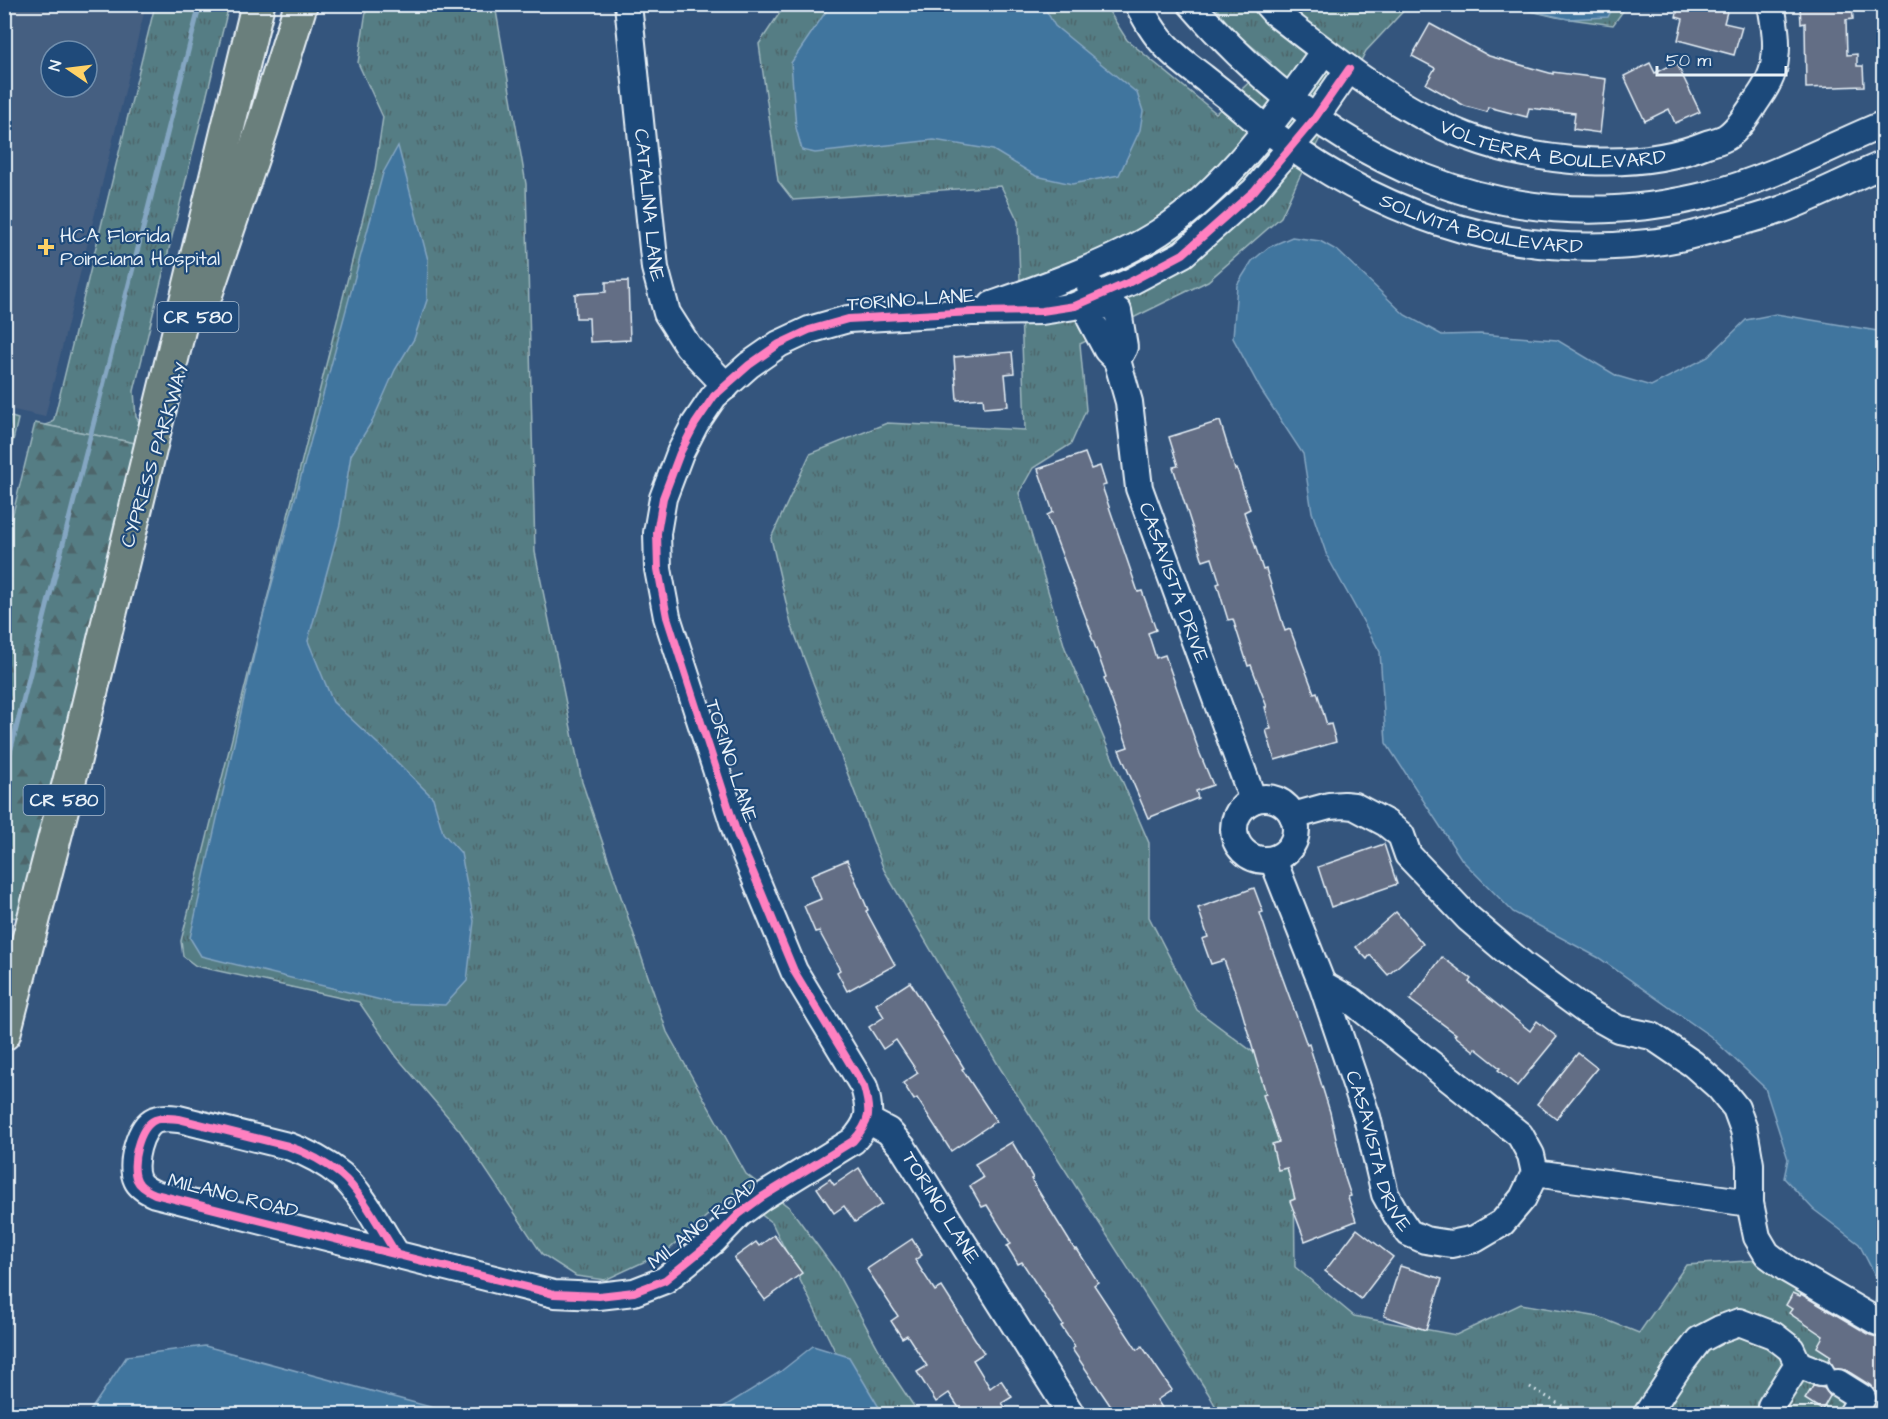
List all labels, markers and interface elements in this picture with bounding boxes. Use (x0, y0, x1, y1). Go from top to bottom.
north arrow (39, 39, 99, 99)
scale bar (1657, 39, 1786, 77)
text: 50 m (1666, 48, 1711, 73)
text: N (44, 58, 67, 73)
street label: VOLTERRA BOULEVARD (1435, 112, 1668, 176)
street label: CATALINA LANE (627, 127, 672, 285)
street label: SOLIVITA BOULEVARD (1375, 186, 1583, 261)
place label: HCA Florida Poinciana Hospital (60, 222, 220, 273)
marker: HCA Florida Poinciana Hospital (37, 238, 55, 256)
street label: TORINO LANE (846, 282, 976, 318)
road number: CR 580 (158, 302, 238, 332)
street label: CYPRESS PARKWAY (114, 359, 196, 551)
street label: CASAVISTA DRIVE (1131, 498, 1216, 667)
street label: TORINO LANE (698, 696, 764, 826)
road number: CR 580 (23, 785, 104, 815)
street label: CASAVISTA DRIVE (1338, 1067, 1418, 1238)
street label: TORINO LANE (895, 1146, 987, 1270)
street label: MILANO ROAD (165, 1166, 301, 1226)
street label: MILANO ROAD (642, 1172, 764, 1276)

